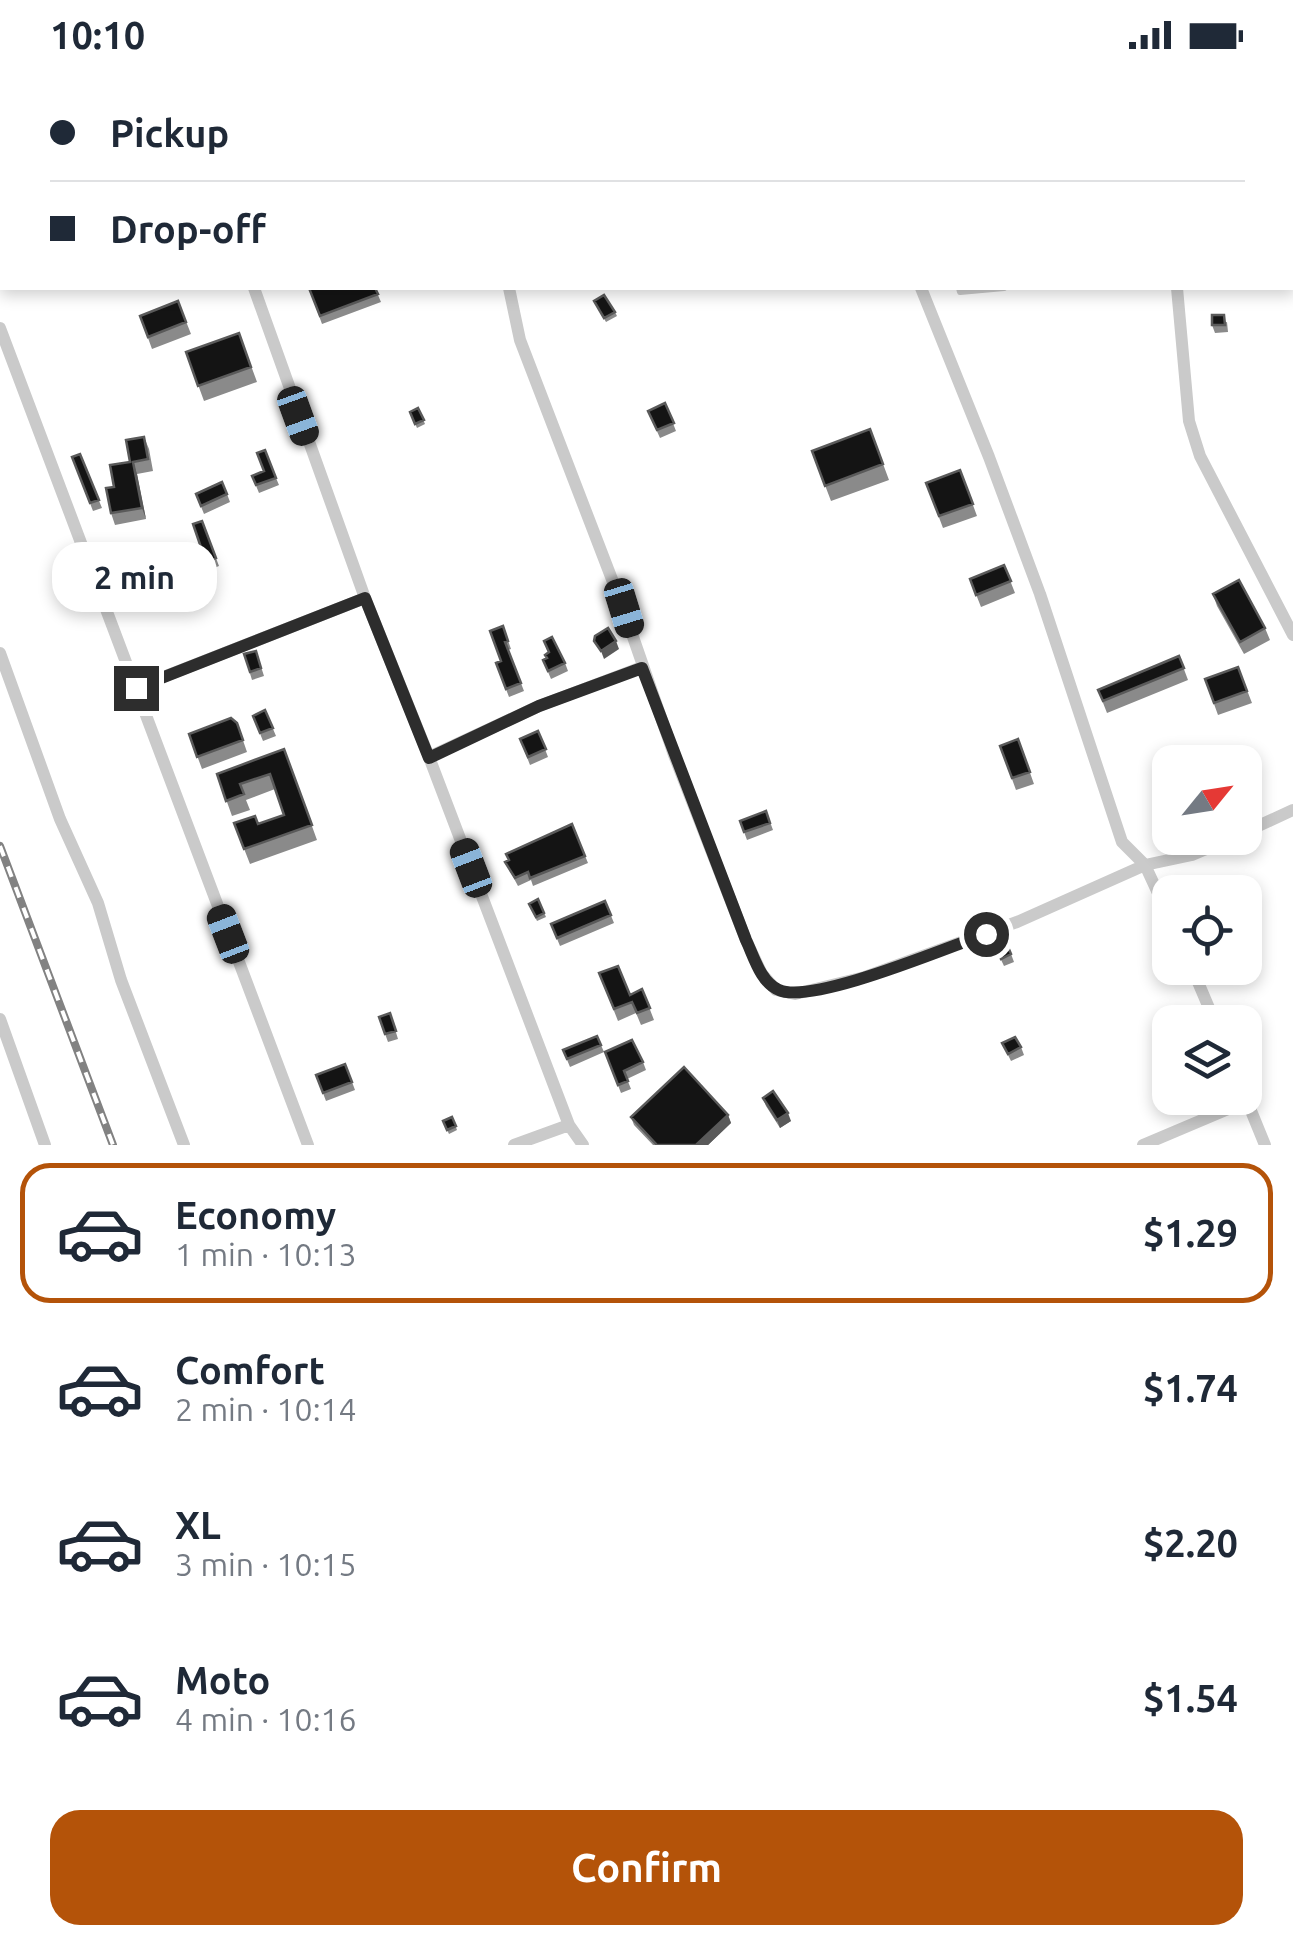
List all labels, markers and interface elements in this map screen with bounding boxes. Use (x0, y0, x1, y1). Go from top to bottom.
text: 10:10 (50, 14, 145, 56)
text: Pickup (110, 112, 229, 154)
text: Drop-off (110, 208, 266, 250)
car (274, 383, 322, 449)
callout: 2 min (54, 543, 218, 613)
text: 2 min (94, 559, 175, 595)
car (601, 575, 647, 641)
route end (114, 666, 159, 711)
north arrow (1152, 745, 1262, 855)
map controls (1152, 745, 1262, 1115)
car (446, 835, 496, 901)
button: locate (1152, 875, 1262, 985)
car (203, 901, 253, 967)
route start (964, 912, 1009, 957)
button: layers (1152, 1005, 1262, 1115)
icon: car (55, 1188, 145, 1278)
text: Economy (175, 1194, 336, 1236)
text: $1.29 (1143, 1212, 1238, 1254)
text: 1 min · 10:13 (175, 1236, 357, 1272)
icon: car (55, 1343, 145, 1433)
text: Comfort (175, 1349, 325, 1391)
text: $1.74 (1143, 1367, 1238, 1409)
text: 2 min · 10:14 (175, 1391, 357, 1427)
icon: car (55, 1498, 145, 1588)
text: XL (175, 1504, 221, 1546)
text: $2.20 (1143, 1522, 1238, 1564)
text: 3 min · 10:15 (175, 1546, 357, 1582)
icon: car (55, 1653, 145, 1743)
text: Moto (175, 1659, 270, 1701)
text: $1.54 (1143, 1677, 1238, 1719)
text: 4 min · 10:16 (175, 1701, 357, 1737)
button: Confirm (50, 1810, 1243, 1925)

